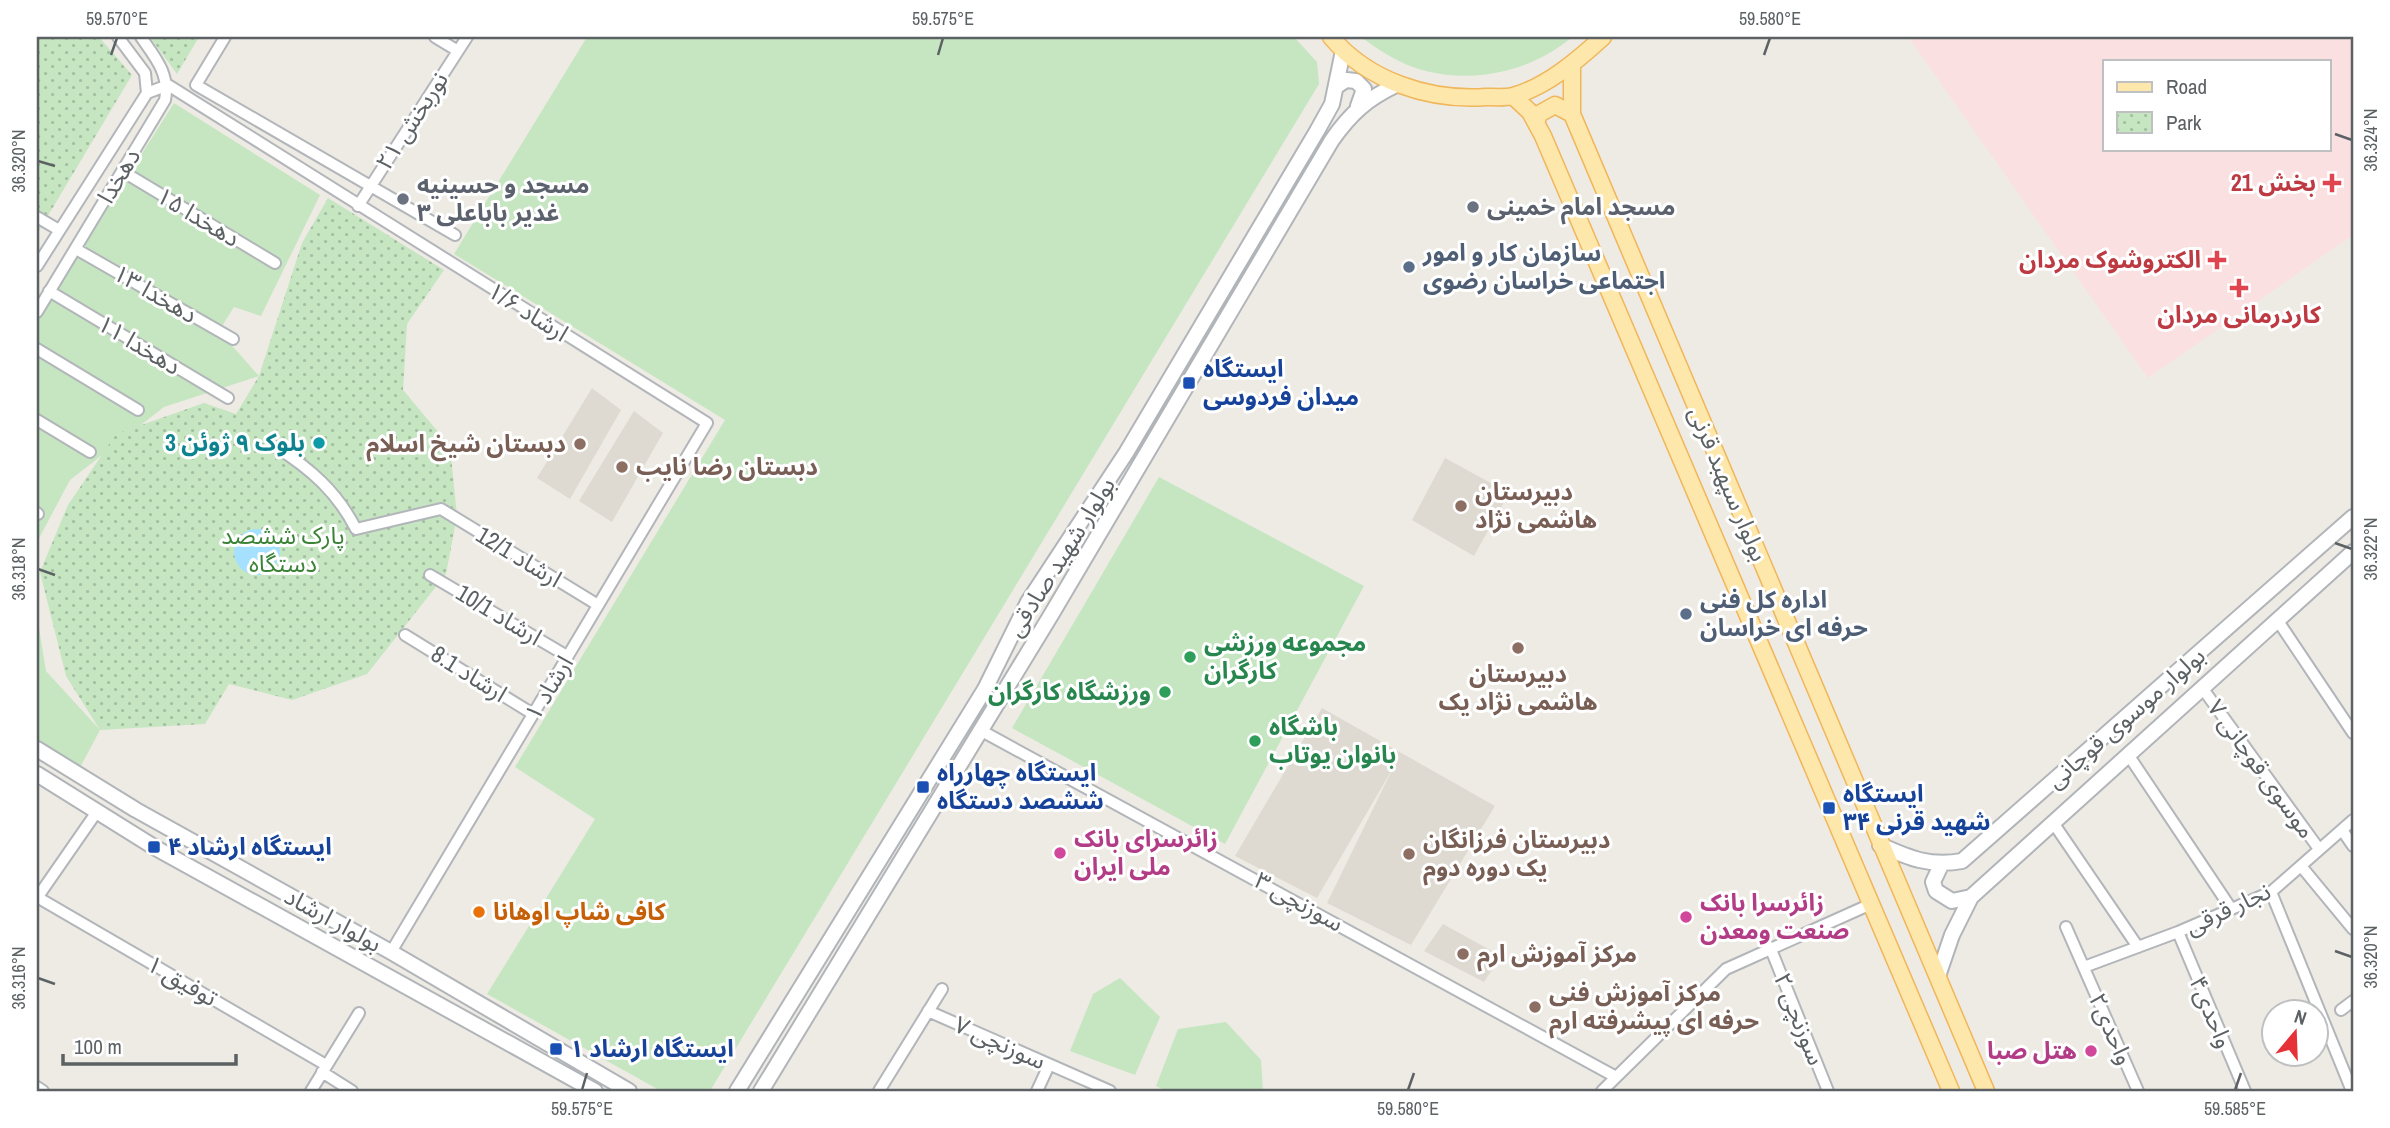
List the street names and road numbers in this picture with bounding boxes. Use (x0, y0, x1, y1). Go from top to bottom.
street label: نوربخش ۲۱ (368, 65, 455, 176)
street label: دهخدا (89, 142, 147, 209)
street label: دهخدا ۱۵ (151, 179, 246, 254)
street label: دهخدا ۱۳ (108, 256, 203, 330)
street label: ارشاد ۱/۶ (482, 274, 575, 348)
street label: دهخدا ۱۱ (92, 307, 187, 382)
street label: بولوار سپهبد قرنی (1682, 401, 1776, 566)
street label: بولوار شهید صادقی (998, 471, 1122, 642)
street label: ارشاد 12/1 (471, 518, 568, 594)
street label: ارشاد 10/1 (451, 576, 548, 652)
street label: ارشاد 8.1 (425, 637, 514, 709)
street label: بولوار موسوی قوچانی (2039, 639, 2212, 795)
street label: ارشاد ۱ (516, 649, 580, 726)
street label: موسوی قوچانی ۷ (2201, 693, 2323, 844)
street label: سوزنچی ۳ (1249, 864, 1350, 939)
street label: نجار قرقی (2180, 874, 2276, 942)
street label: بولوار ارشاد (279, 879, 388, 959)
street label: توفیق ۱ (141, 947, 224, 1013)
street label: سوزنچی ۲ (1767, 968, 1833, 1070)
street label: واحدی۴ (2182, 971, 2241, 1053)
street label: واحدی۲ (2082, 988, 2142, 1070)
street label: سوزنچی ۷ (950, 1008, 1051, 1076)

